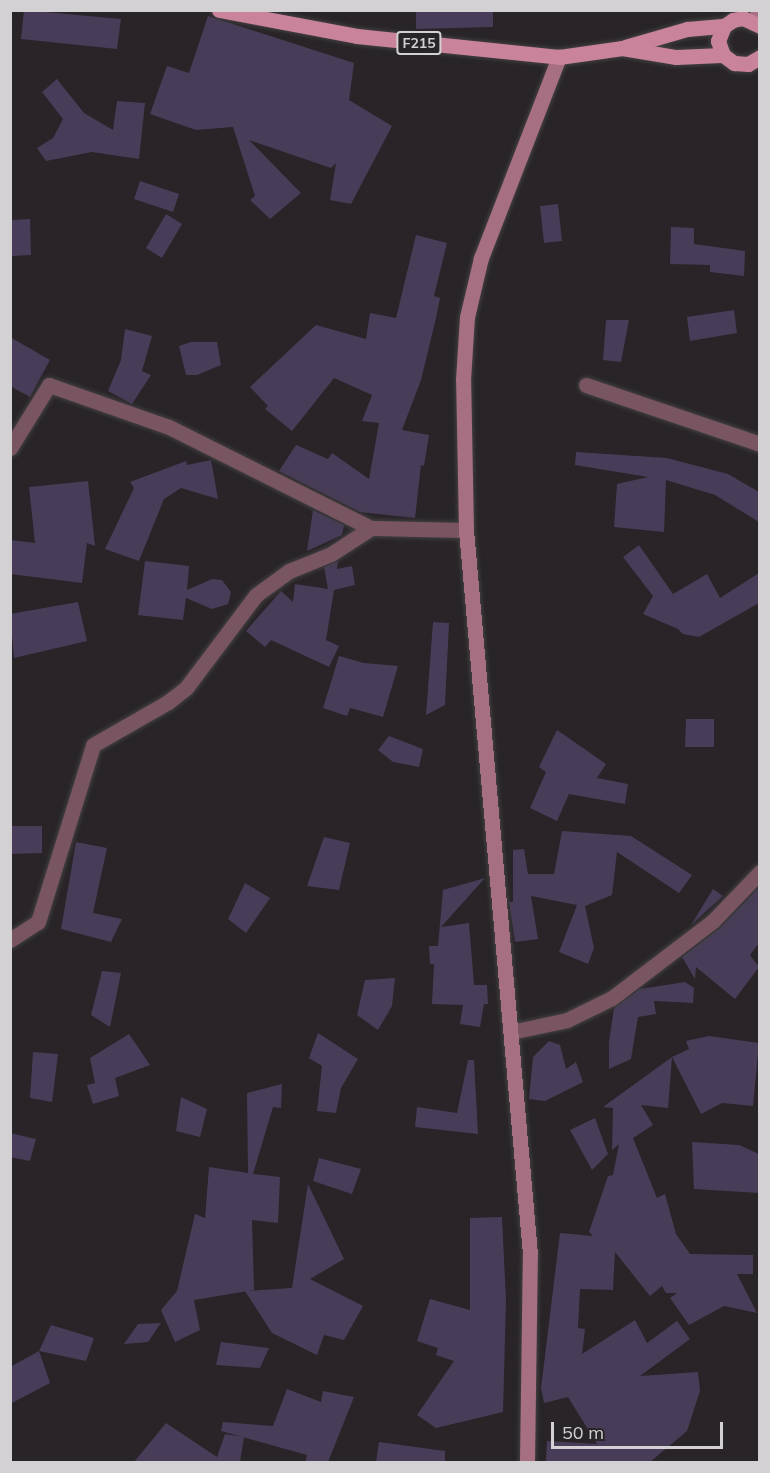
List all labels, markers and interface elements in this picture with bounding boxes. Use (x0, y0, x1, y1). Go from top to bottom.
road number: F215 (395, 32, 443, 54)
scale bar (554, 1410, 726, 1448)
text: 50 m (562, 1421, 604, 1444)

